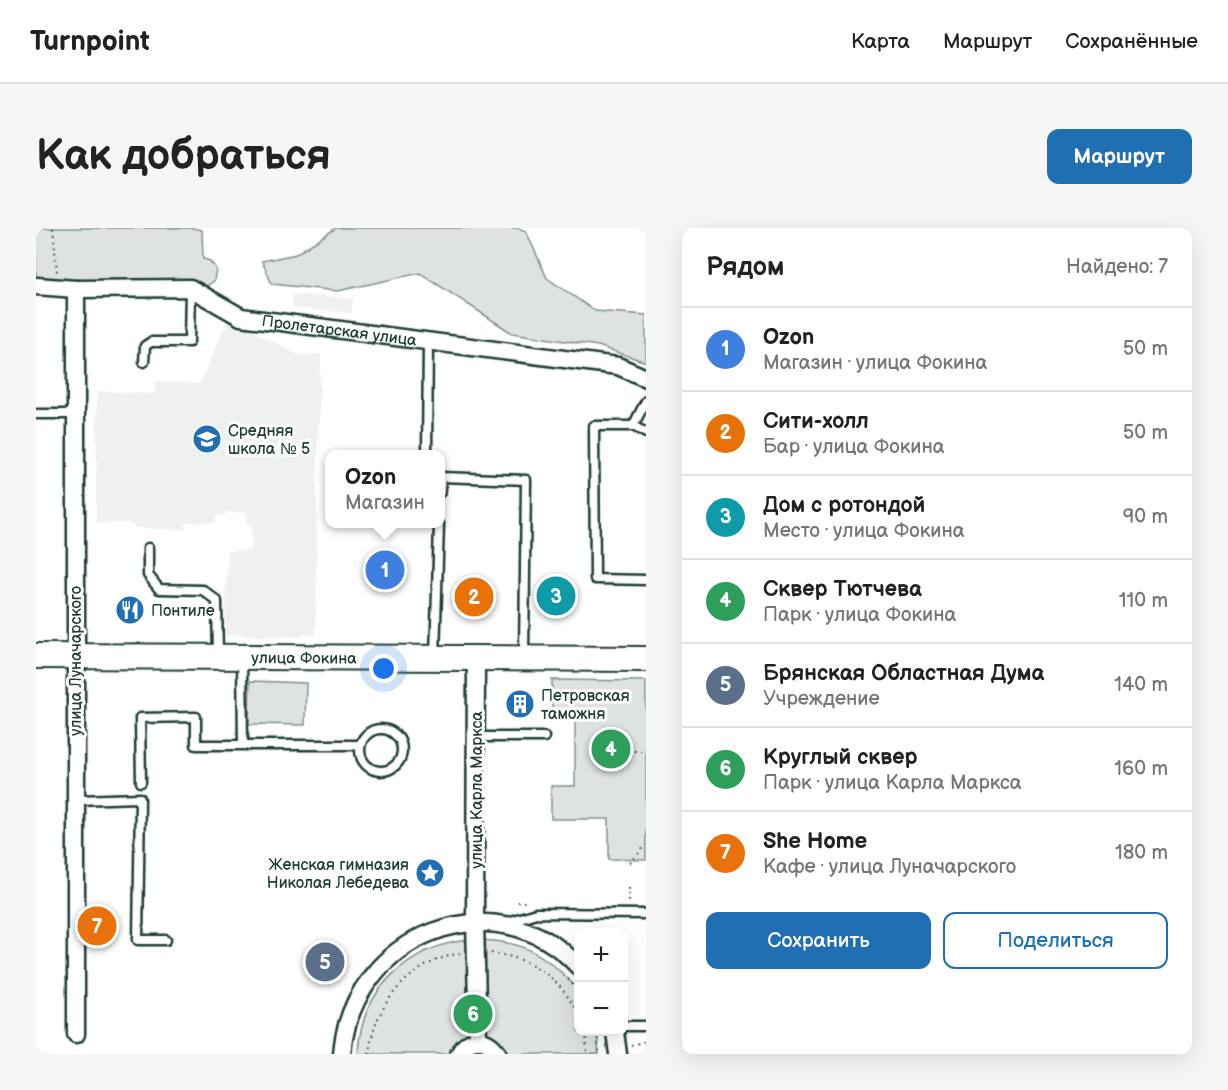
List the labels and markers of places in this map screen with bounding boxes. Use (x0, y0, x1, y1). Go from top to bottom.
place label: Средняя школа № 5 (228, 422, 310, 459)
school or university icon: Средняя школа № 5 (191, 423, 223, 455)
pin: 1 (366, 548, 404, 592)
pin: 2 (454, 574, 494, 620)
pin: 3 (536, 574, 576, 619)
restaurant icon: Понтиле (114, 594, 146, 626)
place label: Понтиле (151, 602, 215, 621)
place label: Петровская таможня (541, 687, 630, 724)
building icon: Петровская таможня (504, 688, 536, 720)
pin: 4 (592, 726, 630, 772)
place label: Женская гимназия Николая Лебедева (267, 856, 410, 893)
place icon: Женская гимназия Николая Лебедева (414, 857, 446, 889)
pin: 7 (78, 904, 116, 948)
pin: 5 (306, 940, 344, 984)
pin: 6 (454, 992, 492, 1036)

